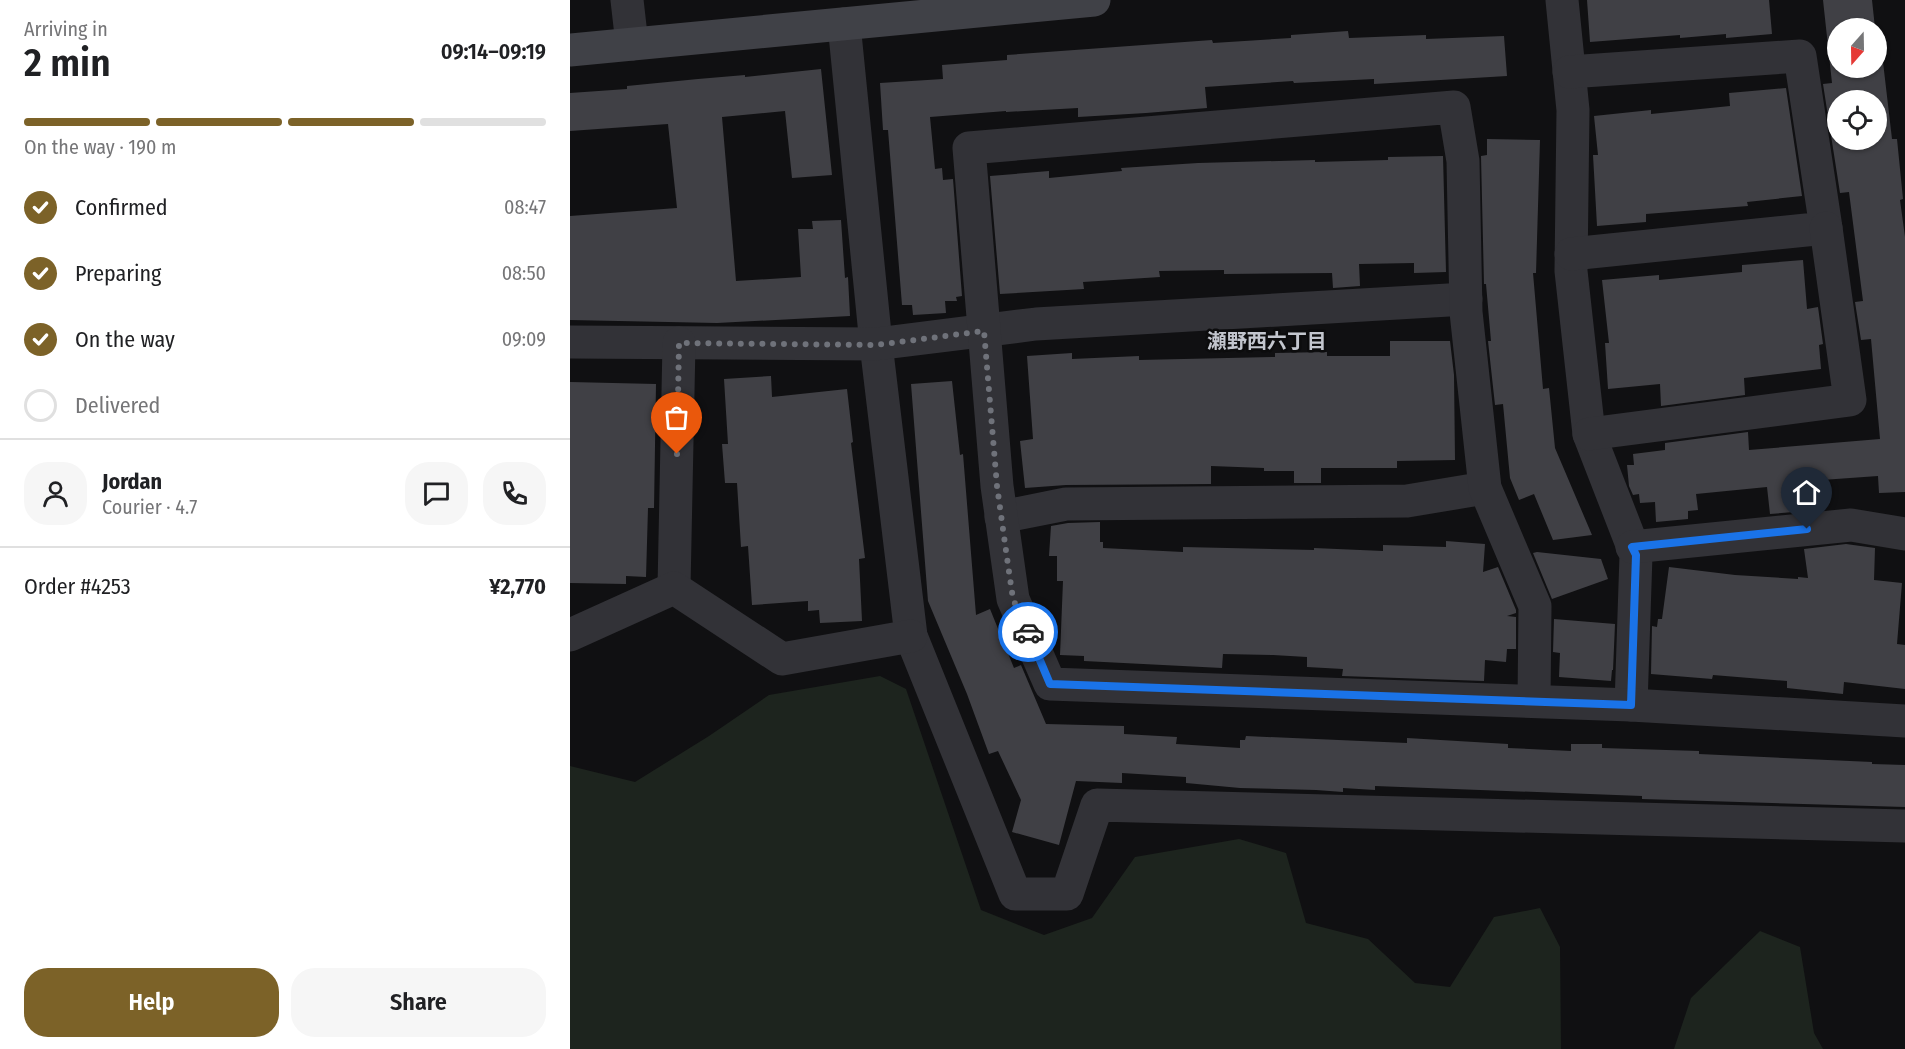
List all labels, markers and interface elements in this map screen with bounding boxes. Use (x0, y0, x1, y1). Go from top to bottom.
text: Arriving in (24, 17, 108, 41)
north arrow (1827, 18, 1887, 78)
map controls (1827, 18, 1887, 150)
text: 09:14–09:19 (441, 38, 546, 65)
text: 2 min (24, 40, 111, 86)
button: locate (1827, 90, 1887, 150)
text: On the way · 190 m (24, 135, 176, 159)
icon: check (24, 191, 57, 224)
text: Confirmed (75, 194, 168, 221)
text: 08:47 (504, 195, 546, 219)
icon: check (24, 257, 57, 290)
text: Preparing (75, 260, 161, 287)
text: 08:50 (502, 261, 546, 285)
icon: check (24, 323, 57, 356)
text: On the way (75, 326, 175, 353)
text: 09:09 (502, 327, 546, 351)
district label: 瀬野西六丁目 (1207, 329, 1327, 353)
text: Delivered (75, 392, 160, 419)
pin (651, 392, 702, 454)
icon: bag (660, 401, 693, 434)
button: person (24, 462, 87, 525)
button: chat (405, 462, 468, 525)
button: phone (483, 462, 546, 525)
pin (1781, 467, 1832, 529)
text: Jordan (102, 468, 162, 495)
icon: home (1790, 476, 1823, 509)
text: Courier · 4.7 (102, 495, 197, 519)
text: Order #4253 (24, 573, 131, 600)
text: ¥2,770 (489, 573, 546, 600)
courier (998, 602, 1058, 662)
icon: car (1012, 616, 1045, 649)
button: Help (24, 968, 279, 1037)
button: Share (291, 968, 546, 1037)

